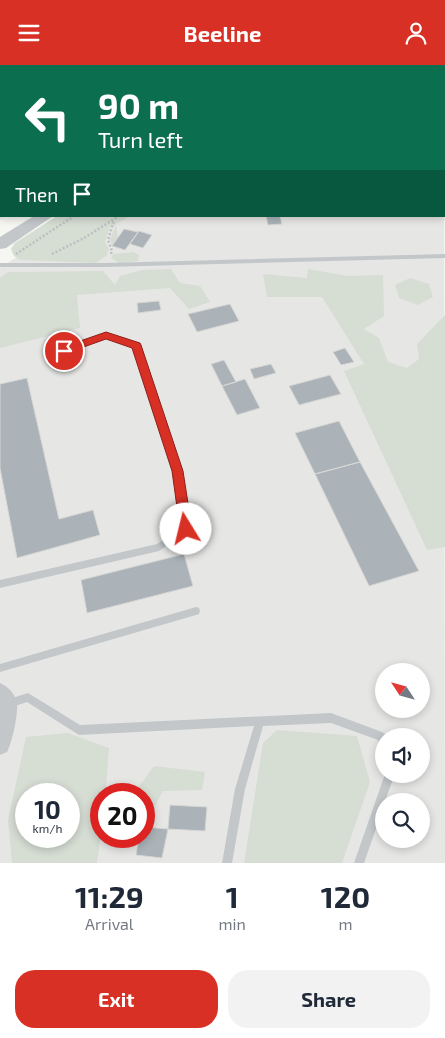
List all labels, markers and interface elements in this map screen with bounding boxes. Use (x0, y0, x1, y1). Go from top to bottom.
icon: menu (15, 19, 43, 47)
icon: person (402, 19, 430, 47)
text: Beeline (184, 20, 261, 46)
text: 90 m (98, 84, 179, 126)
icon: left (15, 85, 80, 150)
text: Turn left (98, 126, 183, 152)
icon: arrive (68, 180, 96, 208)
text: Then (15, 183, 58, 206)
pin (43, 330, 85, 372)
icon: arrive (50, 337, 78, 365)
position arrow (159, 502, 211, 554)
north arrow (375, 663, 430, 717)
map controls (375, 663, 430, 848)
button: sound (375, 728, 430, 783)
speed limit sign: 20 (90, 783, 155, 848)
button: search (375, 793, 430, 848)
text: 10 (34, 794, 61, 824)
text: km/h (33, 821, 62, 835)
text: 11:29 (75, 878, 144, 914)
text: 1 (226, 878, 239, 914)
text: 120 (321, 878, 370, 914)
text: Arrival (85, 914, 134, 933)
text: min (219, 914, 246, 933)
text: m (338, 914, 352, 933)
button: Exit (15, 970, 218, 1028)
button: Share (228, 970, 430, 1028)

